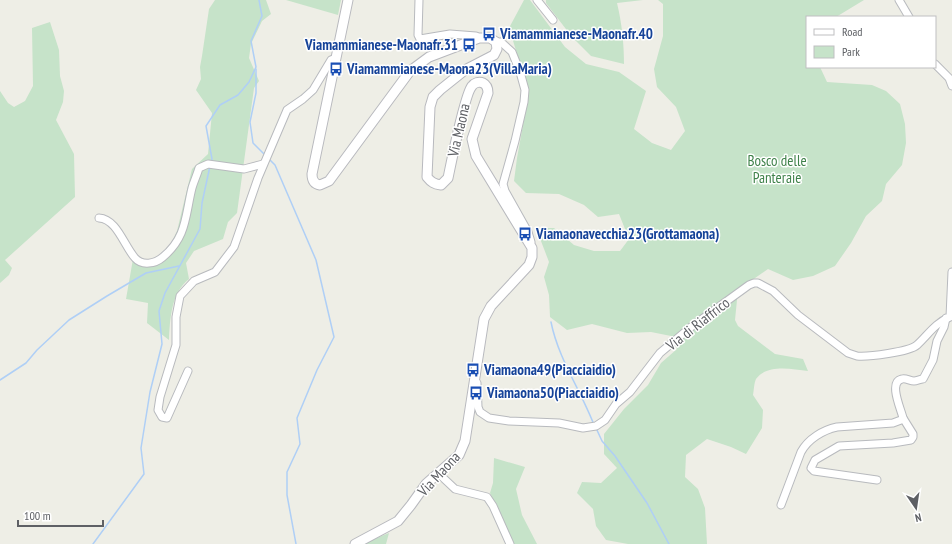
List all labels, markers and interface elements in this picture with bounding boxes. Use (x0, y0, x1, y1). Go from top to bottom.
legend (806, 16, 936, 68)
place label: Viamammianese-Maonafr.40 (499, 24, 653, 43)
text: Road (842, 24, 862, 39)
bus stop icon: Viamammianese-Maonafr.40 (481, 26, 497, 42)
place label: Viamammianese-Maonafr.31 (304, 35, 458, 54)
bus stop icon: Viamammianese-Maonafr.31 (461, 37, 477, 53)
text: Park (842, 44, 860, 59)
place label: Viamammianese-Maona23(VillaMaria) (346, 59, 552, 78)
bus stop icon: Viamammianese-Maona23(VillaMaria) (328, 61, 344, 77)
street label: Via Maona (443, 101, 474, 159)
park label: Bosco delle Panteraie (747, 151, 807, 187)
place label: Viamaonavecchia23(Grottamaona) (535, 224, 719, 243)
bus stop icon: Viamaonavecchia23(Grottamaona) (517, 226, 533, 242)
street label: Via di Riaffrico (661, 293, 733, 355)
place label: Viamaona49(Piacciaidio) (483, 360, 616, 379)
bus stop icon: Viamaona49(Piacciaidio) (465, 362, 481, 378)
place label: Viamaona50(Piacciaidio) (486, 383, 619, 402)
bus stop icon: Viamaona50(Piacciaidio) (468, 385, 484, 401)
street label: Via Maona (413, 447, 464, 501)
north arrow (896, 488, 936, 528)
scale bar (18, 502, 103, 528)
text: 100 m (24, 508, 51, 523)
text: N (914, 510, 923, 525)

